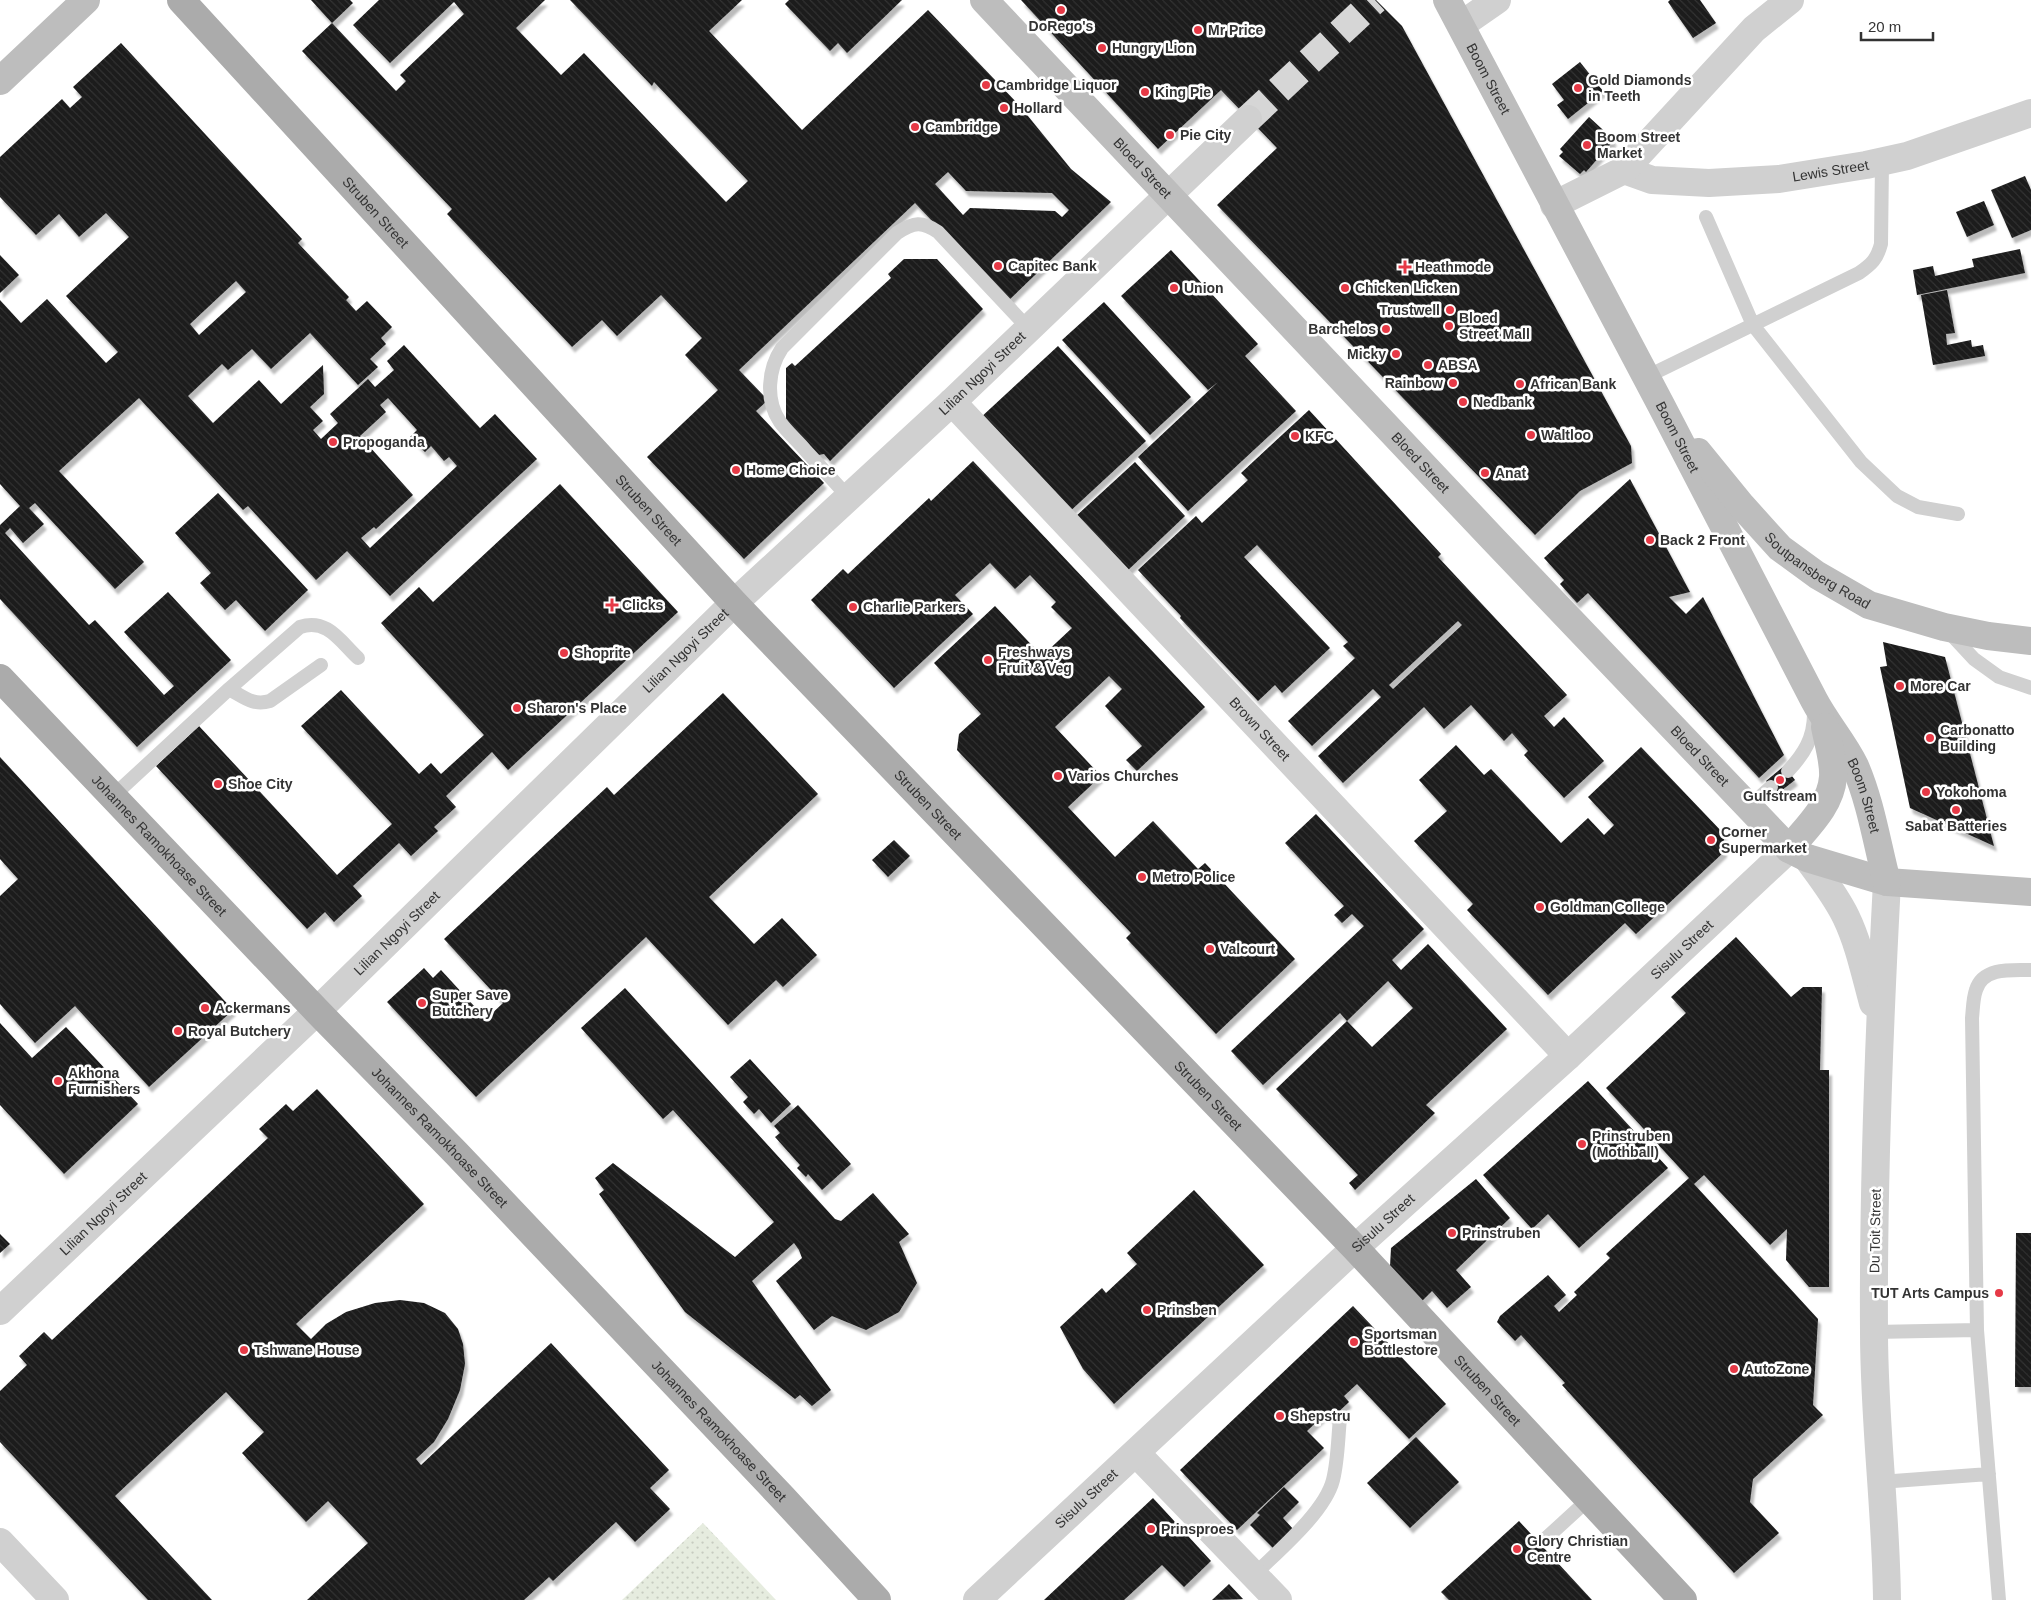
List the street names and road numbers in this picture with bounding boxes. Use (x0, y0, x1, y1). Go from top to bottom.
street label: Boom Street (1463, 41, 1514, 117)
street label: Bloed Street (1110, 134, 1175, 202)
street label: Lewis Street (1791, 157, 1870, 185)
street label: Struben Street (339, 174, 412, 251)
street label: Lilian Ngoyi Street (935, 328, 1029, 418)
street label: Boom Street (1653, 399, 1703, 475)
street label: Bloed Street (1388, 429, 1453, 496)
street label: Struben Street (612, 471, 685, 549)
street label: Soutpansberg Road (1762, 529, 1873, 612)
street label: Lilian Ngoyi Street (639, 605, 732, 696)
street label: Brown Street (1226, 694, 1294, 764)
street label: Bloed Street (1668, 722, 1732, 789)
street label: Boom Street (1844, 755, 1883, 835)
street label: Struben Street (891, 766, 965, 843)
street label: Johannes Ramokhoase Street (88, 772, 230, 919)
street label: Lilian Ngoyi Street (350, 887, 443, 978)
street label: Sisulu Street (1647, 916, 1716, 983)
street label: Struben Street (1171, 1058, 1245, 1134)
street label: Johannes Ramokhoase Street (369, 1064, 511, 1211)
street label: Lilian Ngoyi Street (56, 1168, 150, 1258)
street label: Du Toit Street (1866, 1188, 1884, 1273)
street label: Sisulu Street (1348, 1190, 1418, 1255)
street label: Struben Street (1451, 1352, 1524, 1429)
street label: Johannes Ramokhoase Street (648, 1357, 790, 1505)
street label: Sisulu Street (1052, 1465, 1121, 1531)

